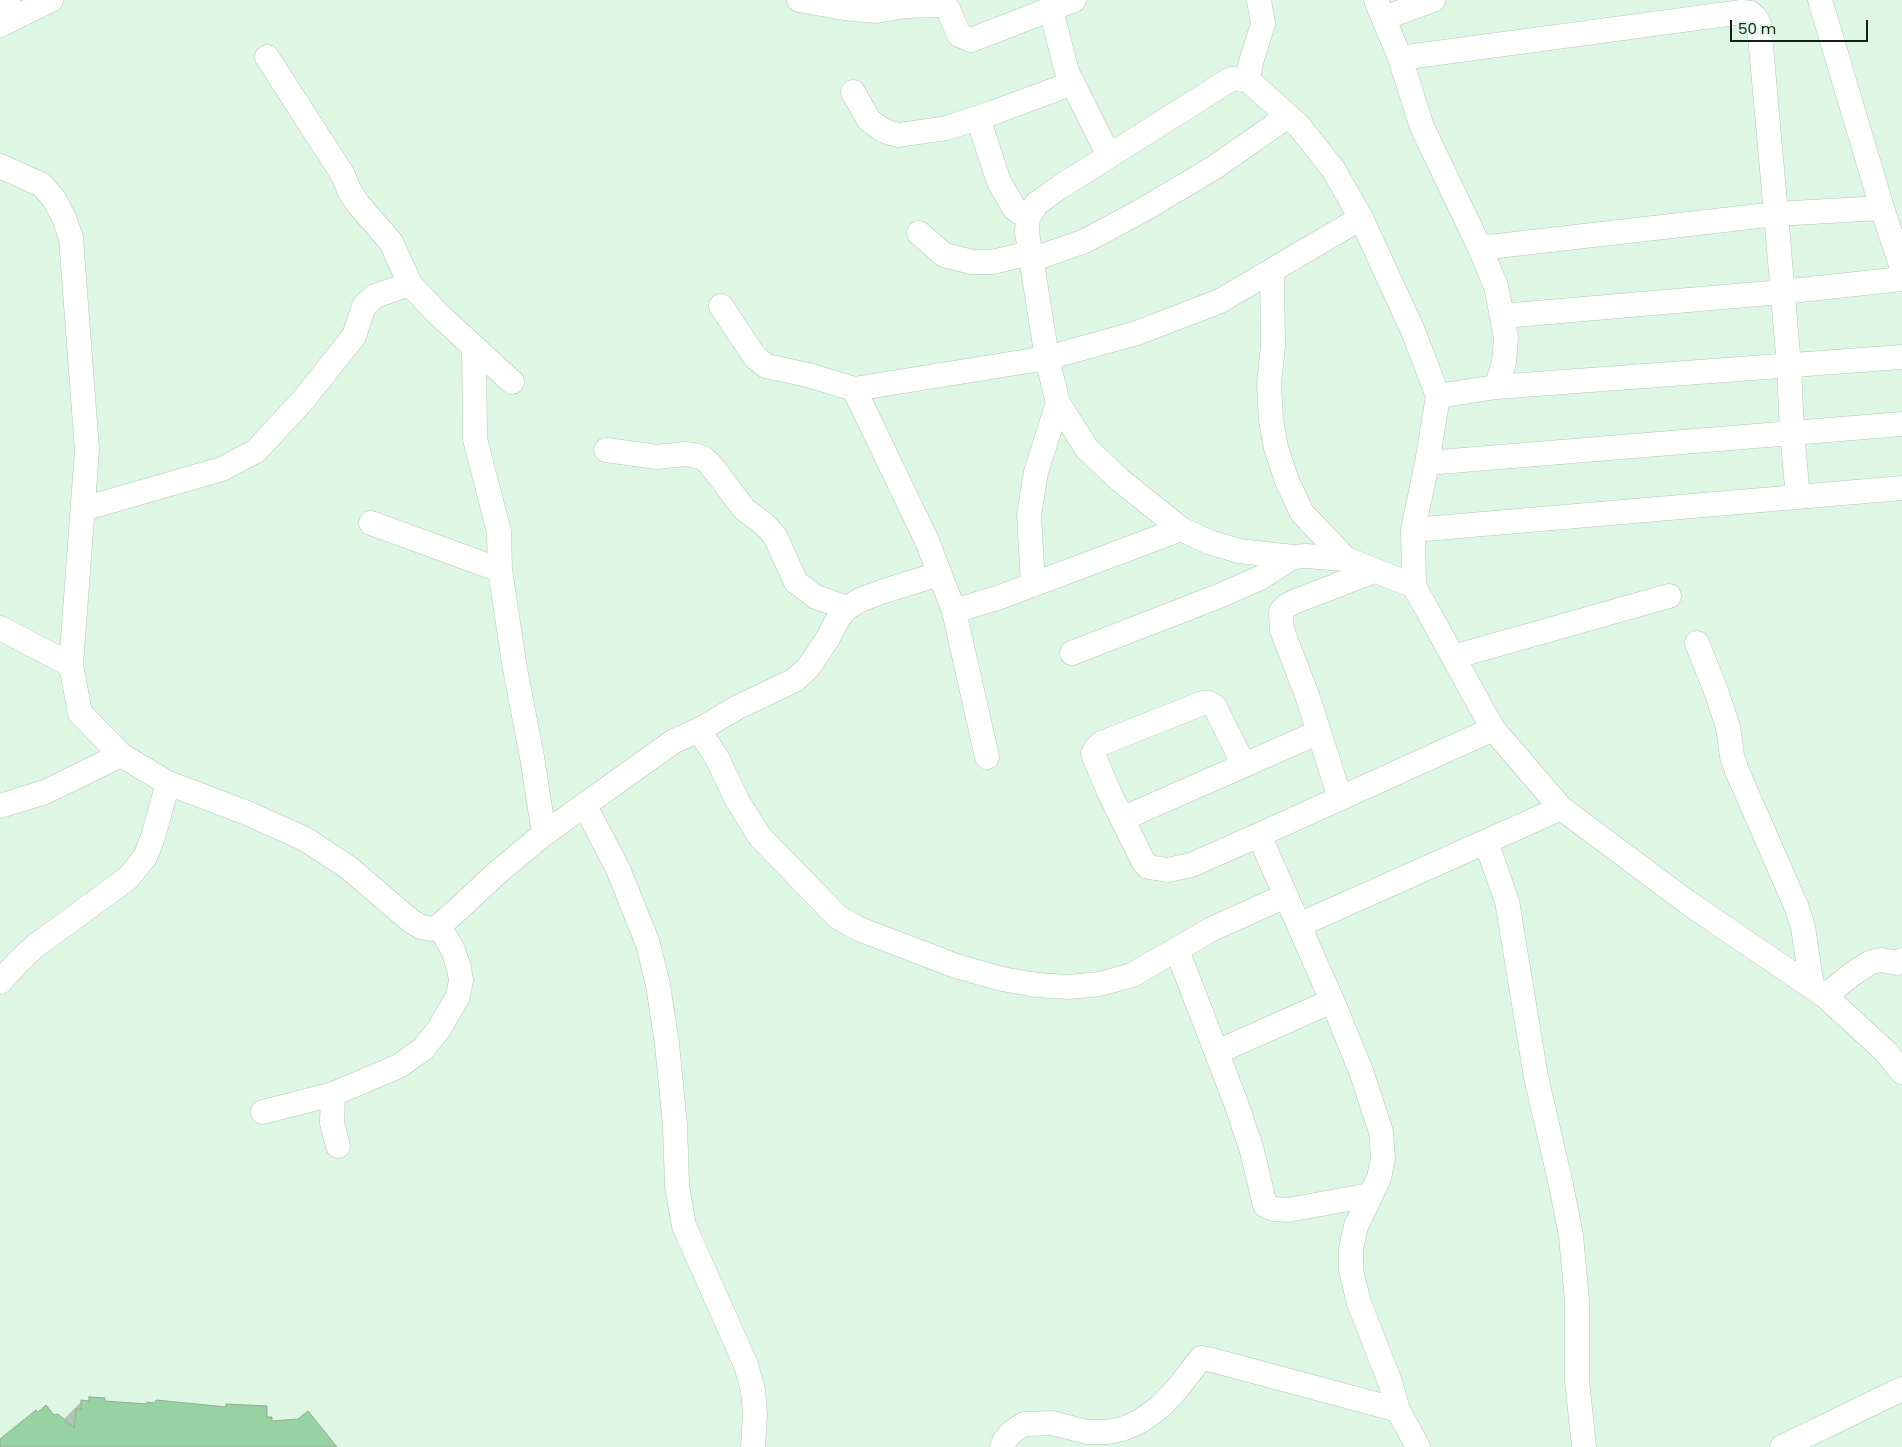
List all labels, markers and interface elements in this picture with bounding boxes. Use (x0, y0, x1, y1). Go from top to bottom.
scale bar (1732, 10, 1870, 42)
text: 50 m (1738, 18, 1776, 39)

